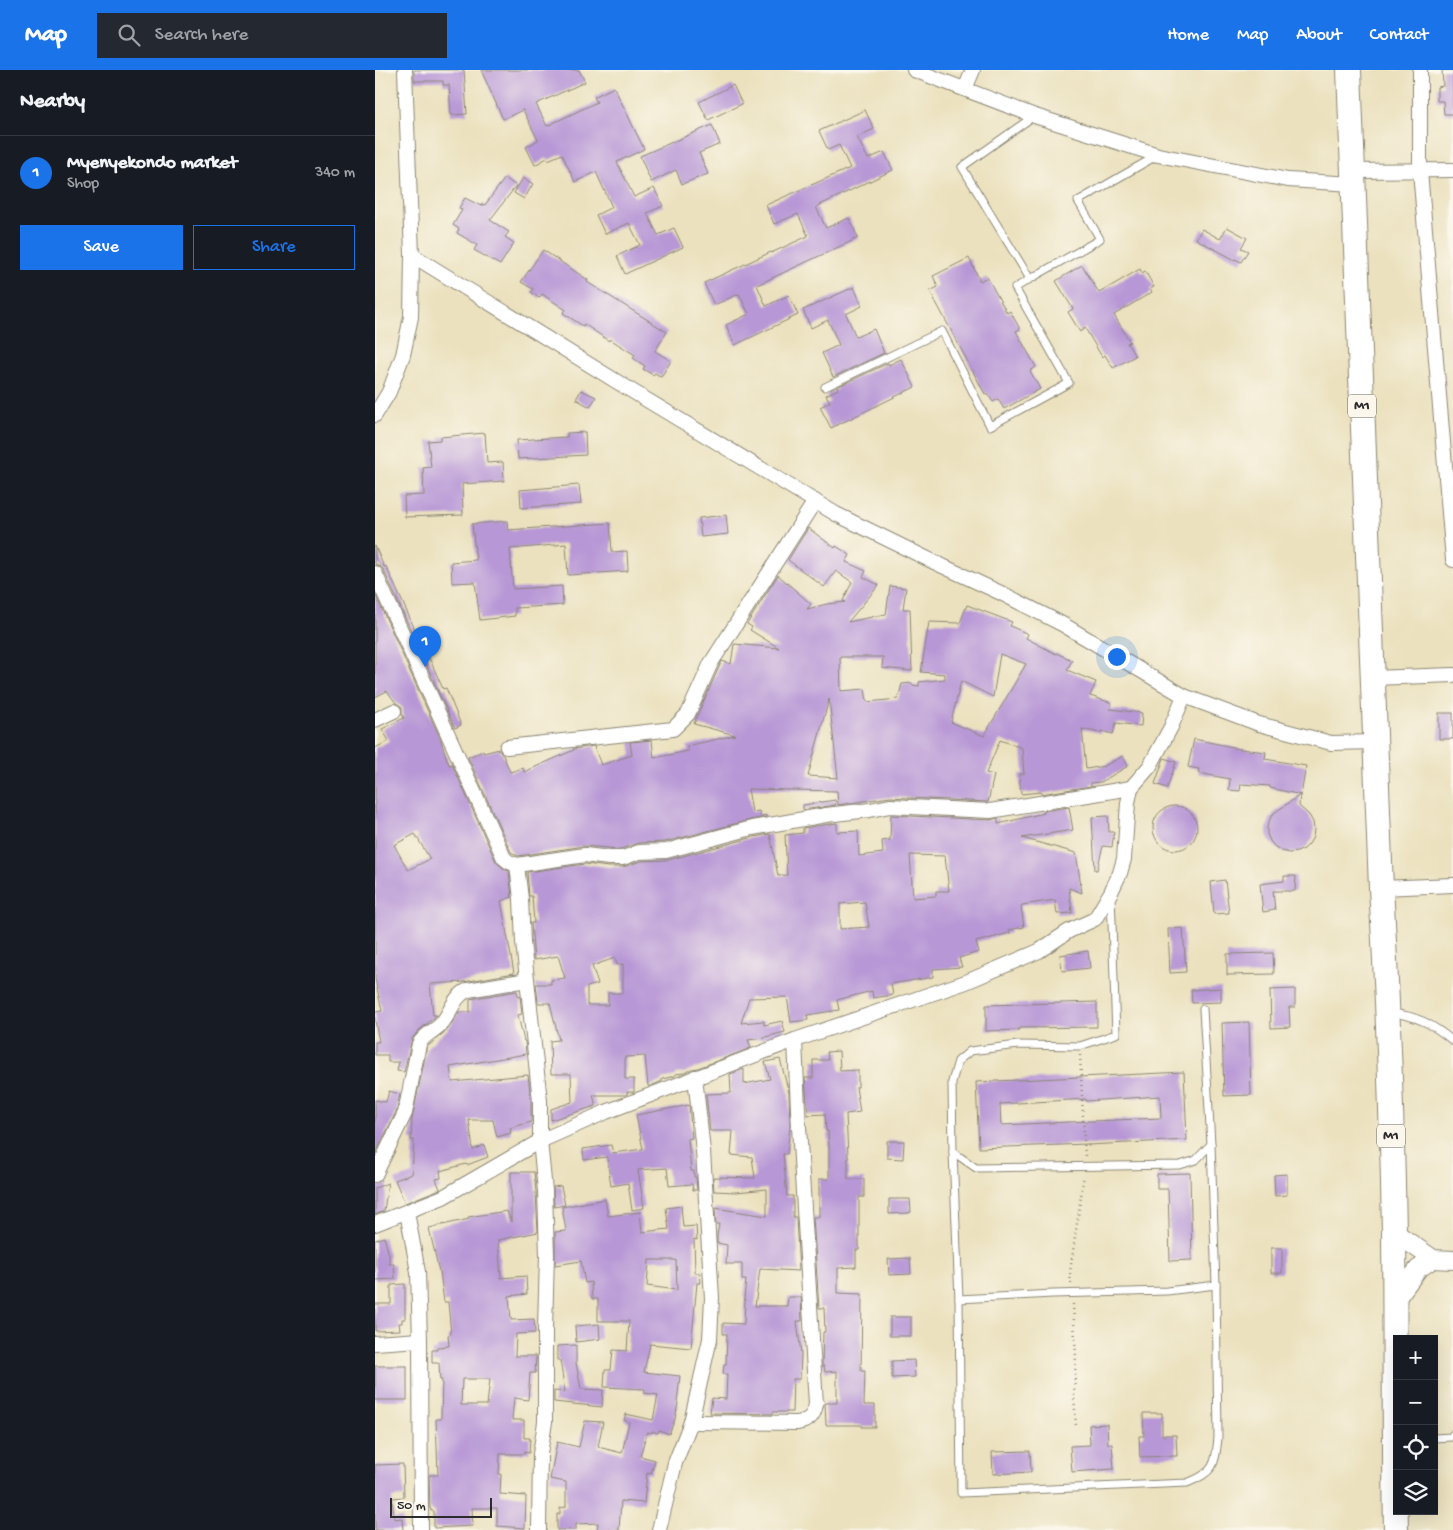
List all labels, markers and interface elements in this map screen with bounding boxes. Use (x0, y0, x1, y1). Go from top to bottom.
search box (97, 13, 447, 58)
text: Map (25, 21, 67, 50)
icon: search (115, 21, 143, 49)
text: Search here (155, 24, 248, 47)
text: Home (1167, 25, 1209, 46)
text: Map (1237, 25, 1268, 46)
text: About (1296, 25, 1342, 46)
text: Contact (1370, 25, 1428, 46)
text: Nearby (20, 90, 85, 115)
text: Myenyekondo market (67, 152, 237, 175)
text: 1 (33, 164, 39, 183)
text: 340 m (315, 164, 355, 183)
text: Shop (67, 175, 99, 194)
button: Save (20, 225, 183, 270)
button: Share (193, 225, 355, 270)
road number: M1 (1348, 394, 1376, 418)
pin: 1 (409, 626, 441, 667)
your location (1104, 644, 1130, 670)
road number: M1 (1377, 1124, 1405, 1148)
map controls (1393, 1335, 1438, 1515)
button: + (1393, 1335, 1438, 1380)
button: − (1393, 1380, 1438, 1425)
button: locate (1393, 1425, 1438, 1470)
button: layers (1393, 1470, 1438, 1515)
scale bar (390, 1495, 493, 1518)
text: 50 m (397, 1498, 426, 1515)

